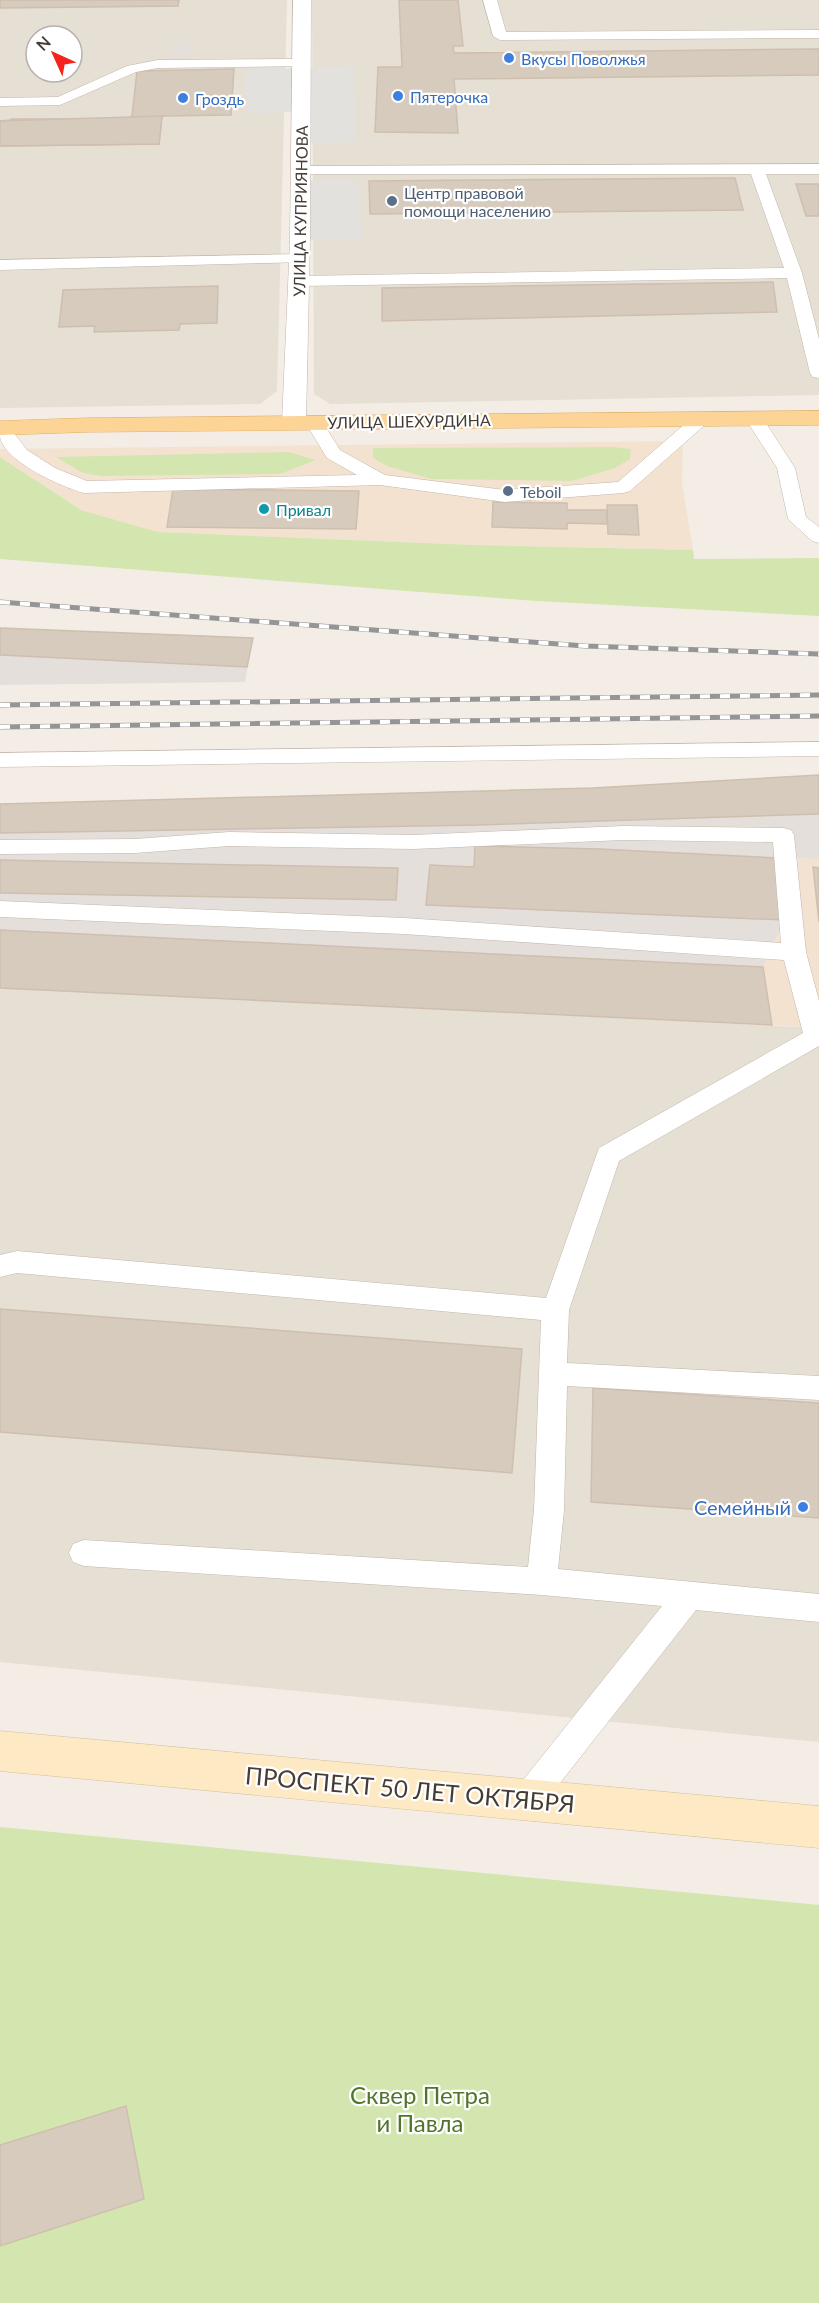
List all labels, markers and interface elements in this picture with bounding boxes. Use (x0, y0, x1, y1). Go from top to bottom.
north arrow (24, 24, 84, 84)
text: N (32, 32, 54, 54)
place label: Вкусы Поволжья (521, 49, 646, 68)
marker: Вкусы Поволжья (502, 51, 516, 65)
place label: Пятерочка (410, 87, 488, 106)
place label: Гроздь (195, 89, 245, 108)
marker: Пятерочка (391, 89, 405, 103)
marker: Гроздь (176, 91, 190, 105)
street label: УЛИЦА КУПРИЯНОВА (289, 125, 311, 297)
place label: Центр правовой помощи населению (404, 183, 551, 220)
marker: Центр правовой помощи населению (385, 194, 399, 208)
street label: УЛИЦА ШЕХУРДИНА (327, 410, 491, 432)
place label: Teboil (520, 482, 562, 501)
marker: Teboil (501, 484, 515, 498)
place label: Привал (276, 500, 331, 519)
marker: Привал (257, 502, 271, 516)
place label: Семейный (694, 1495, 791, 1519)
marker: Семейный (796, 1500, 810, 1514)
street label: ПРОСПЕКТ 50 ЛЕТ ОКТЯБРЯ (244, 1760, 576, 1818)
park label: Сквер Петра и Павла (350, 2080, 490, 2137)

